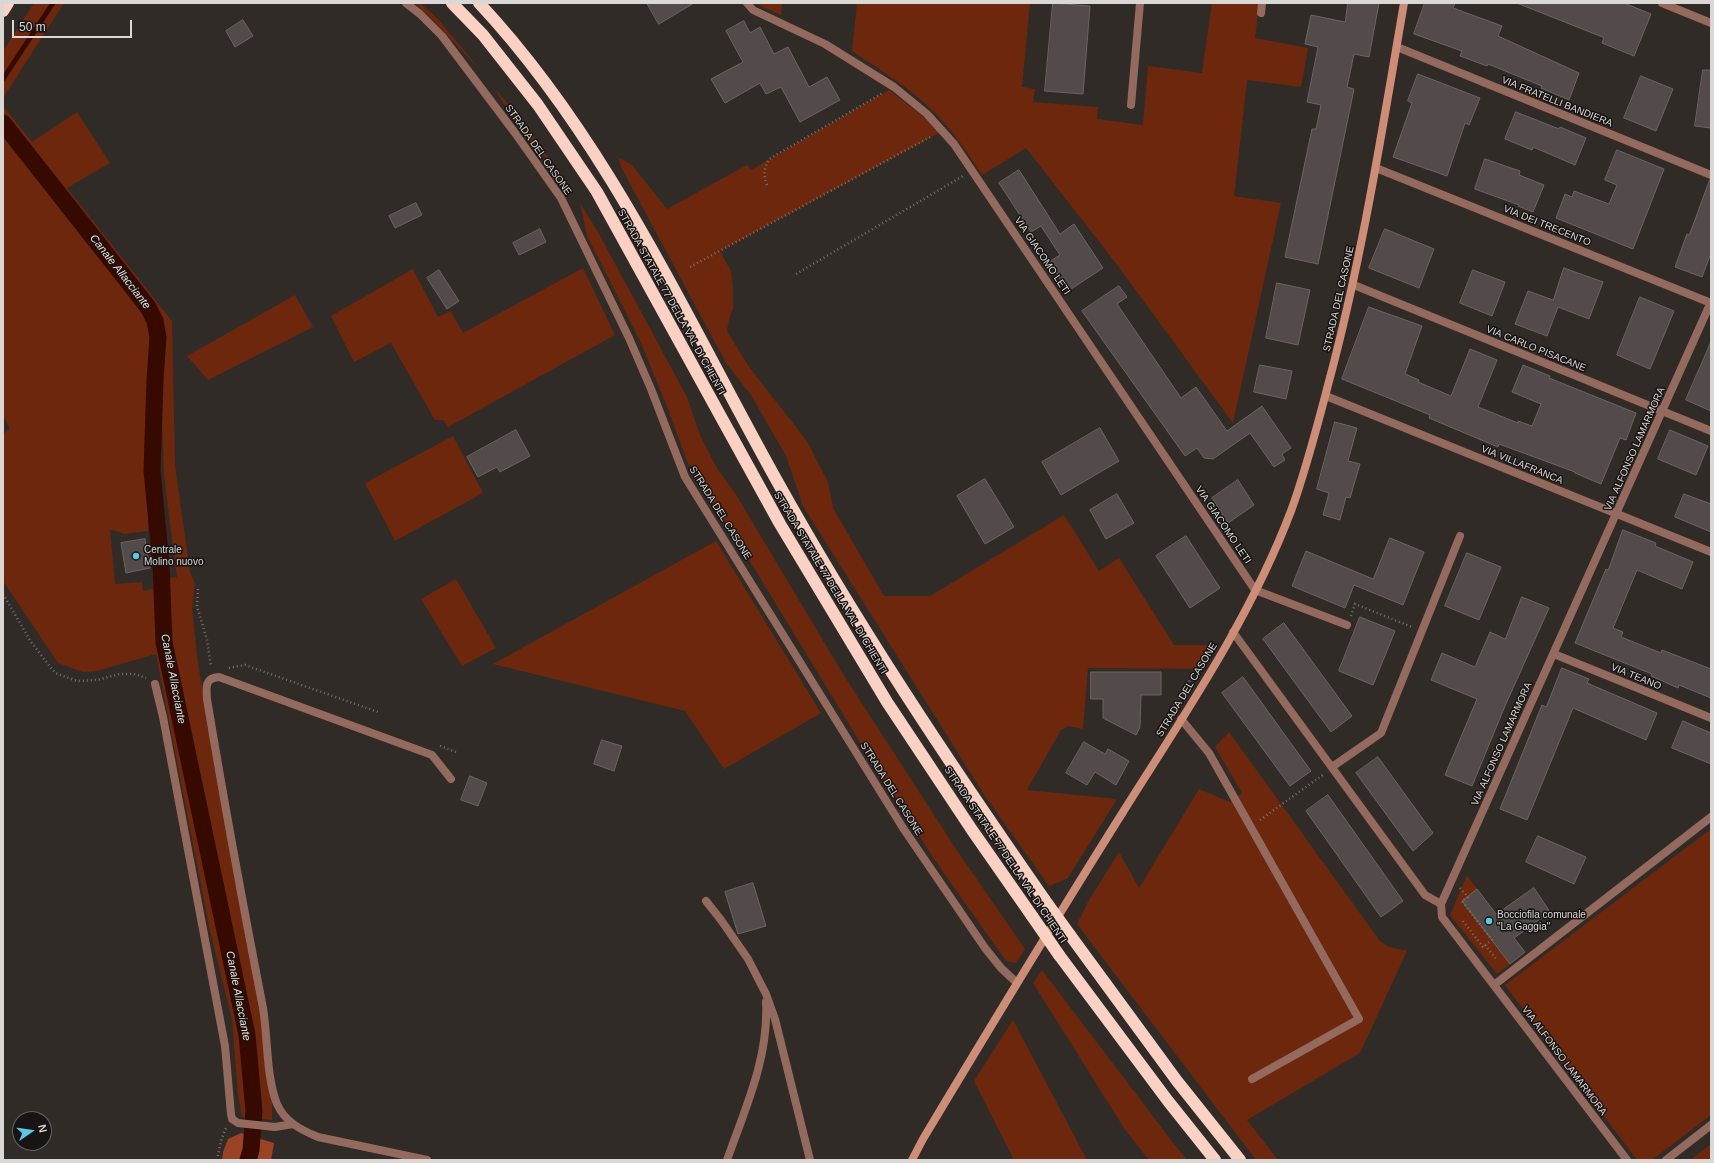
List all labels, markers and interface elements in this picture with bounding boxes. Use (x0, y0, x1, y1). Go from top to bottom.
scale bar (14, 12, 134, 38)
text: 50 m (19, 20, 46, 34)
street label: VIA FRATELLI BANDIERA (1500, 74, 1614, 130)
street label: STRADA DEL CASONE (502, 102, 574, 198)
street label: VIA DEI TRECENTO (1502, 203, 1592, 249)
street label: STRADA STATALE 77 DELLA VAL DI CHIENTI (615, 207, 727, 397)
street label: VIA GIACOMO LETI (1012, 215, 1072, 297)
water label: Canale Allacciante (87, 232, 153, 312)
street label: STRADA DEL CASONE (1321, 245, 1357, 353)
street label: VIA CARLO PISACANE (1484, 323, 1588, 375)
street label: VIA ALFONSO LAMARMORA (1602, 385, 1668, 513)
street label: VIA VILLAFRANCA (1479, 443, 1565, 487)
street label: STRADA DEL CASONE (686, 464, 754, 562)
street label: VIA GIACOMO LETI (1193, 484, 1253, 566)
street label: STRADA STATALE 77 DELLA VAL DI CHIENTI (771, 490, 889, 676)
place label: Centrale Molino nuovo (144, 544, 203, 568)
marker: Centrale Molino nuovo (131, 551, 141, 561)
water label: Canale Allacciante (158, 633, 188, 725)
street label: STRADA DEL CASONE (1154, 641, 1220, 739)
street label: VIA TEANO (1609, 661, 1663, 693)
street label: VIA ALFONSO LAMARMORA (1469, 680, 1535, 808)
street label: STRADA DEL CASONE (857, 740, 925, 838)
street label: STRADA STATALE 77 DELLA VAL DI CHIENTI (941, 764, 1069, 946)
place label: Bocciofila comunale "La Gaggia" (1497, 909, 1586, 932)
marker: Bocciofila comunale "La Gaggia" (1484, 916, 1494, 926)
water label: Canale Allacciante (223, 950, 253, 1042)
street label: VIA ALFONSO LAMARMORA (1519, 1004, 1609, 1118)
north arrow (12, 1111, 52, 1151)
text: N (36, 1123, 49, 1134)

